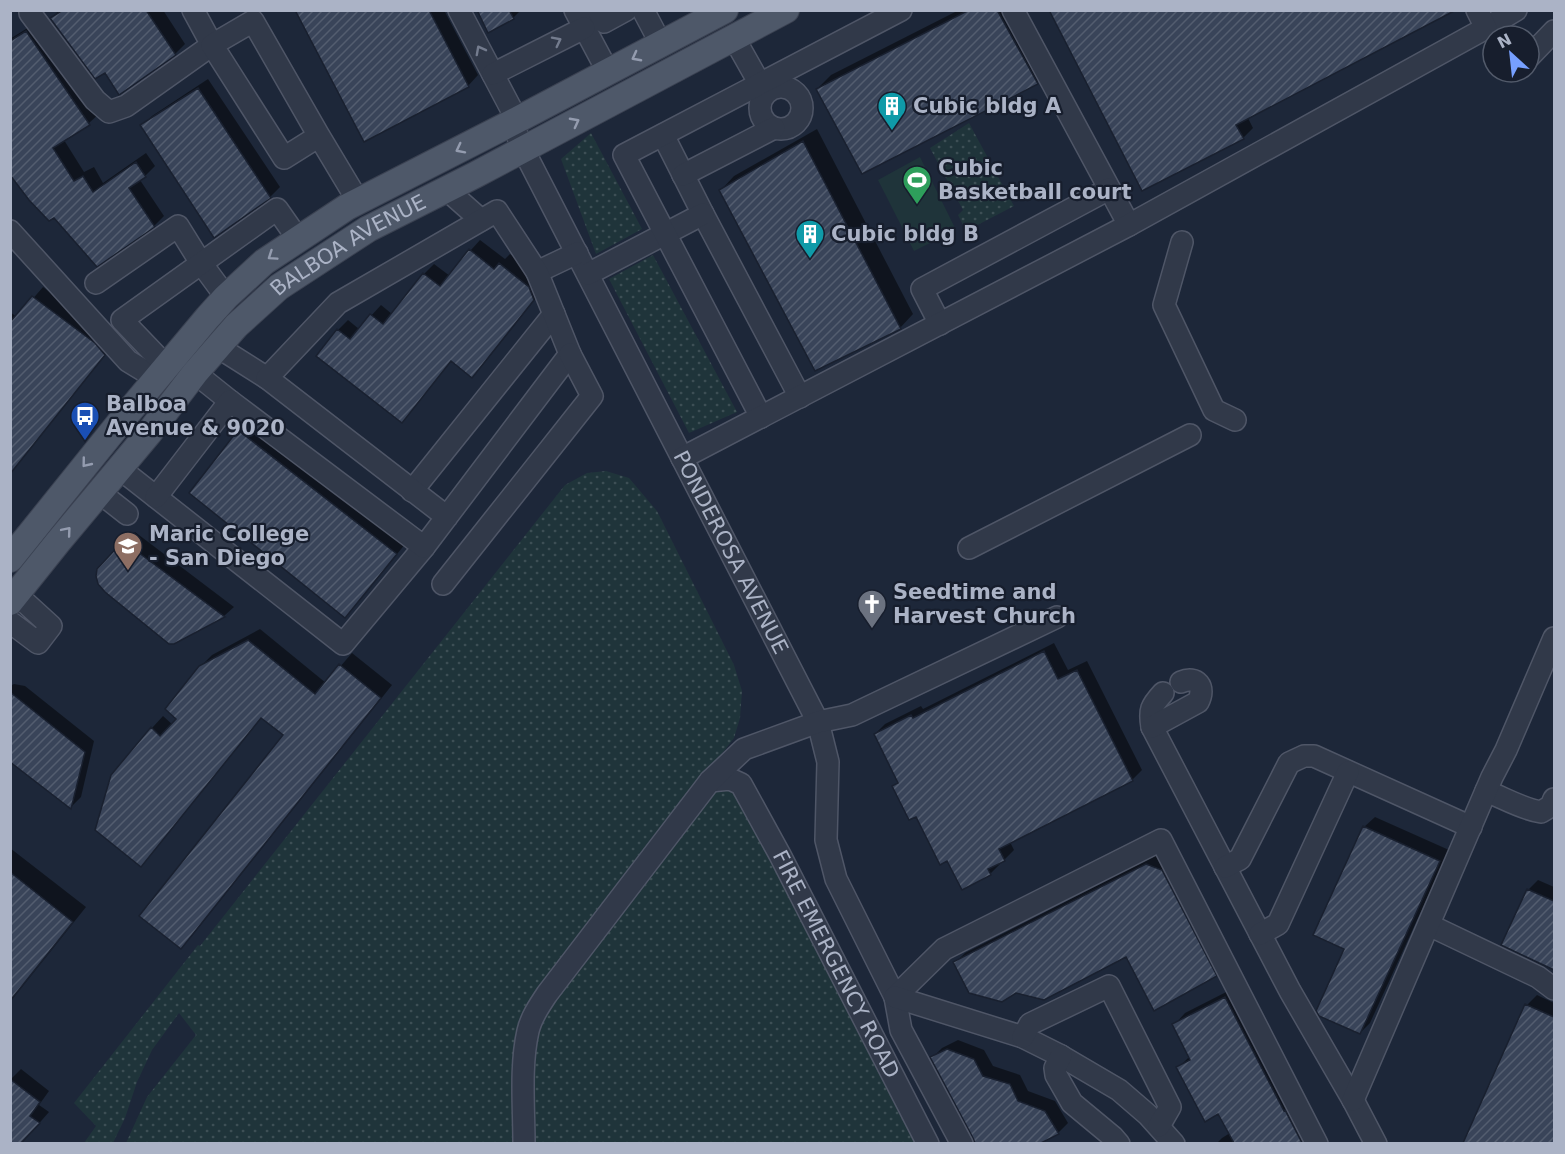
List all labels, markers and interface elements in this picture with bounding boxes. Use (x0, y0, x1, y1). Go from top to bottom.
north arrow (1481, 24, 1541, 84)
text: N (1494, 30, 1515, 53)
one-way arrow (551, 37, 562, 48)
one-way arrow (476, 46, 487, 56)
one-way arrow (632, 50, 643, 61)
building icon: Cubic bldg A (876, 90, 908, 132)
place label: Cubic bldg A (913, 94, 1062, 118)
one-way arrow (568, 118, 579, 129)
one-way arrow (455, 142, 466, 154)
place label: Cubic Basketball court (938, 156, 1132, 204)
sports icon: Cubic Basketball court (901, 164, 933, 206)
street label: BALBOA AVENUE (266, 190, 430, 301)
building icon: Cubic bldg B (794, 218, 826, 260)
place label: Cubic bldg B (831, 222, 979, 246)
one-way arrow (268, 249, 279, 260)
place label: Balboa Avenue & 9020 (106, 392, 285, 440)
bus stop icon: Balboa Avenue & 9020 (69, 400, 101, 442)
street label: PONDEROSA AVENUE (668, 447, 793, 658)
one-way arrow (83, 456, 94, 467)
place label: Maric College - San Diego (149, 522, 309, 570)
one-way arrow (60, 527, 71, 538)
school or university icon: Maric College - San Diego (112, 530, 144, 572)
place label: Seedtime and Harvest Church (893, 580, 1076, 628)
church icon: Seedtime and Harvest Church (856, 588, 888, 630)
street label: FIRE EMERGENCY ROAD (768, 846, 904, 1082)

